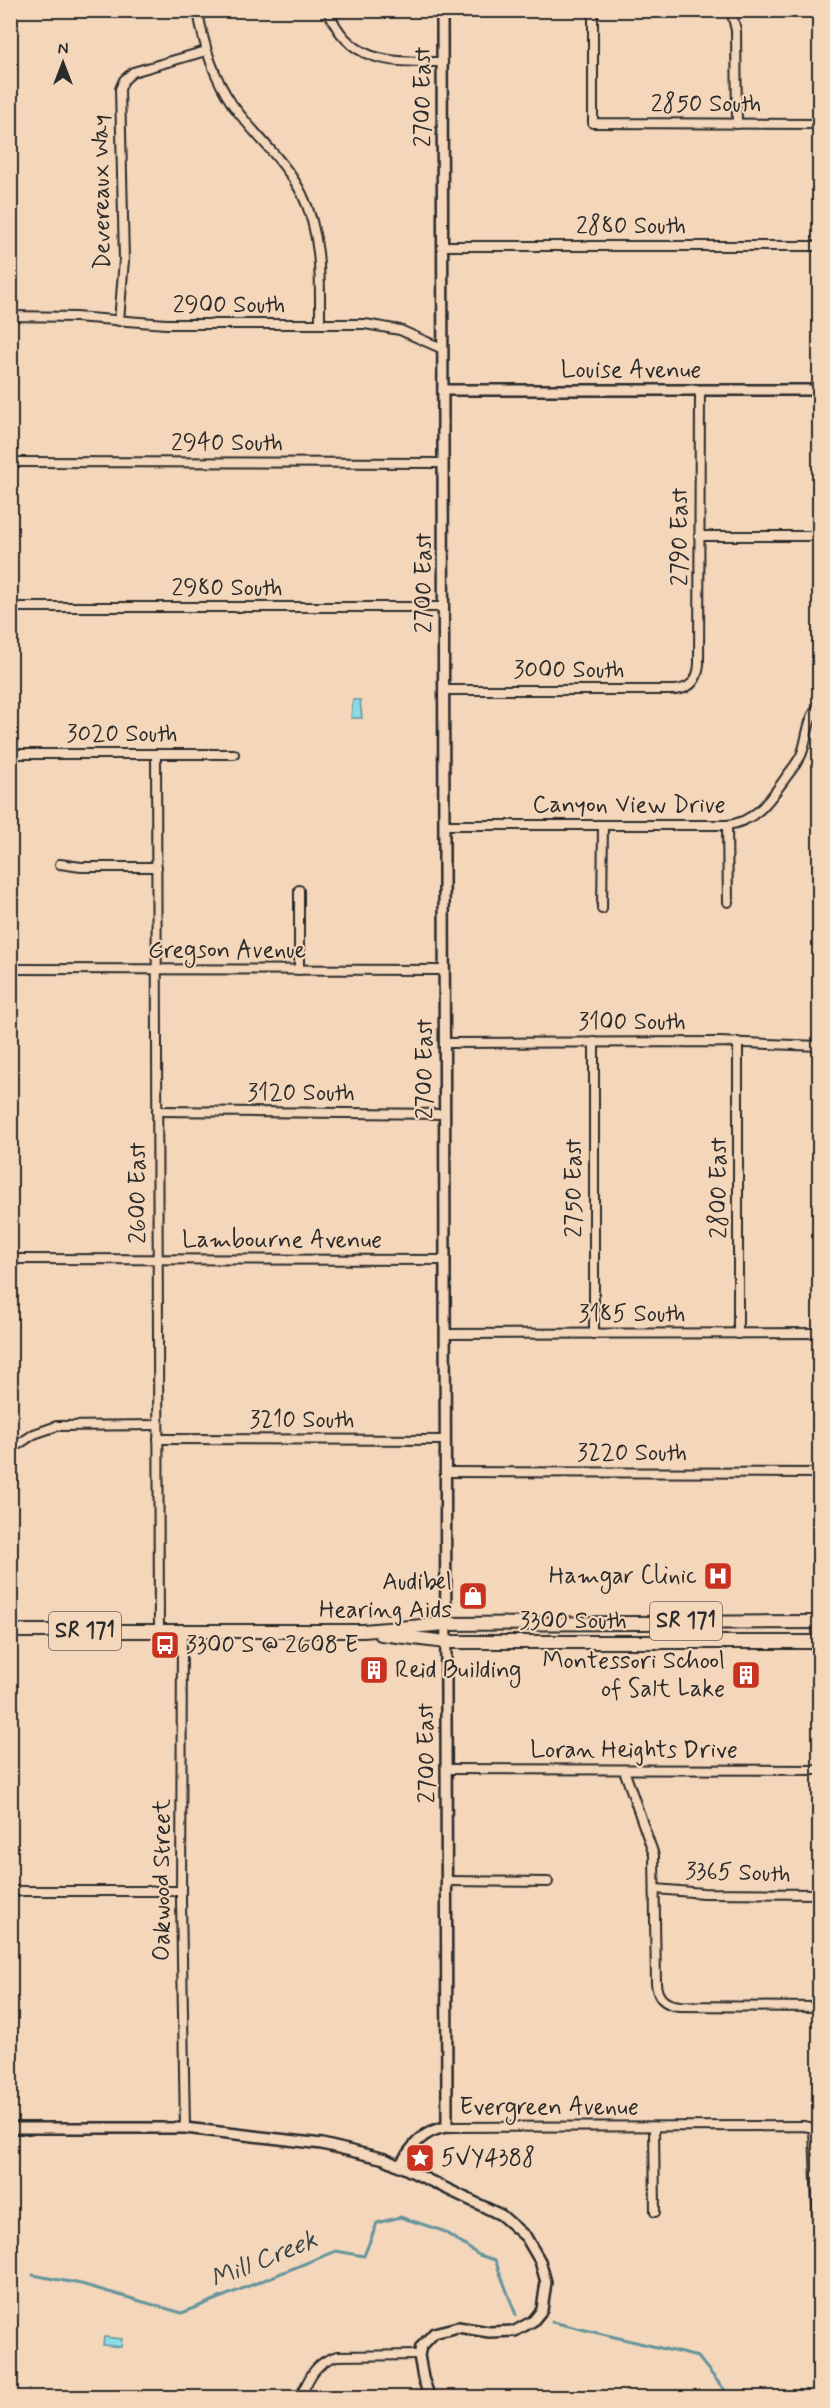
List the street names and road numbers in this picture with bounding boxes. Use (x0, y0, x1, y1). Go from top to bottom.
street label: 2700 East (408, 46, 439, 147)
street label: 2850 South (651, 89, 761, 120)
street label: Devereaux Way (85, 114, 119, 270)
street label: 2880 South (576, 211, 686, 242)
street label: 2900 South (173, 290, 285, 321)
street label: Louise Avenue (561, 355, 701, 386)
street label: 2940 South (171, 428, 283, 459)
street label: 2790 East (665, 487, 696, 586)
street label: 2700 East (409, 532, 440, 633)
street label: 2980 South (171, 573, 283, 604)
street label: 3000 South (513, 655, 625, 686)
street label: 3020 South (67, 719, 177, 750)
street label: Canyon View Drive (532, 790, 726, 821)
street label: Gregson Avenue (148, 935, 306, 968)
street label: 3100 South (578, 1007, 686, 1038)
street label: 2700 East (410, 1018, 441, 1119)
street label: 3120 South (247, 1078, 355, 1109)
street label: 2800 East (704, 1137, 735, 1239)
street label: 2750 East (559, 1138, 590, 1238)
street label: 2600 East (123, 1142, 154, 1244)
street label: Lambourne Avenue (182, 1225, 382, 1256)
street label: 3185 South (578, 1299, 686, 1330)
street label: 3210 South (250, 1405, 354, 1436)
street label: 3220 South (577, 1438, 687, 1469)
road number: SR 171 (650, 1602, 722, 1640)
street label: 3300 South (519, 1606, 627, 1637)
road number: SR 171 (49, 1612, 121, 1650)
street label: 2700 East (411, 1702, 443, 1804)
street label: Loran Heights Drive (530, 1735, 738, 1766)
street label: Oakwood Street (147, 1799, 178, 1961)
street label: 3365 South (685, 1856, 791, 1890)
street label: Evergreen Avenue (459, 2092, 639, 2125)

